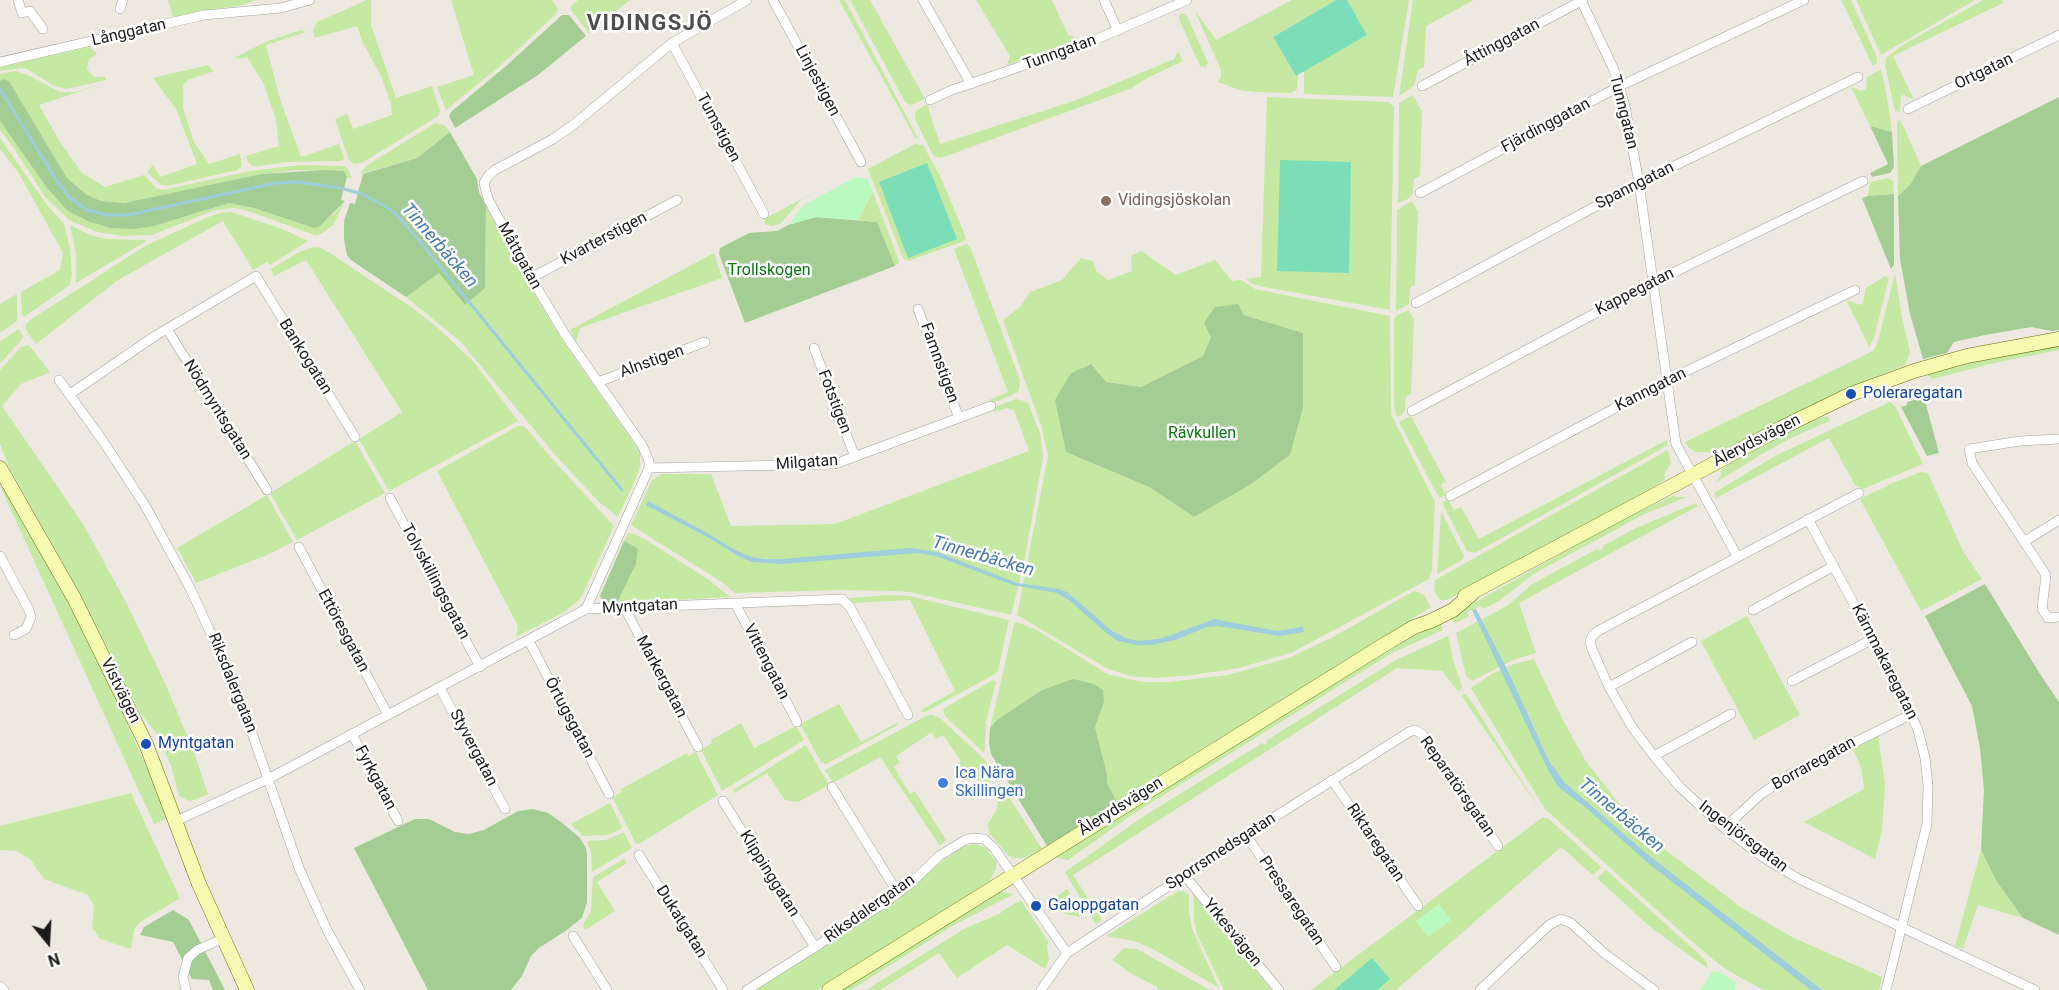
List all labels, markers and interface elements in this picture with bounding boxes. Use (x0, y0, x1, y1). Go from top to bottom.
district label: VIDINGSJÖ (587, 11, 713, 37)
street label: Långgatan (90, 15, 168, 51)
street label: Åttinggatan (1461, 15, 1543, 71)
street label: Tunngatan (1021, 31, 1099, 75)
street label: Linjestigen (790, 42, 844, 120)
street label: Ortgatan (1952, 50, 2016, 94)
street label: Tunngatan (1605, 73, 1641, 151)
street label: Tumstigen (692, 90, 744, 166)
street label: Fjärdinggatan (1498, 95, 1594, 157)
street label: Spanngatan (1593, 158, 1677, 214)
place label: Vidingsjöskolan (1118, 191, 1231, 211)
marker: Vidingsjöskolan (1099, 194, 1113, 208)
water label: Tinnerbäcken (396, 199, 482, 293)
street label: Kvarterstigen (558, 208, 650, 270)
street label: Måttgatan (493, 219, 545, 293)
park label: Trollskogen (728, 261, 810, 281)
street label: Kappegatan (1592, 264, 1678, 320)
street label: Bankogatan (274, 316, 336, 398)
street label: Famnstigen (916, 320, 962, 406)
street label: Alnstigen (617, 342, 687, 382)
street label: Nödmyntsgatan (179, 357, 255, 463)
street label: Kanngatan (1612, 364, 1690, 416)
street label: Fotstigen (813, 367, 855, 437)
place label: Poleraregatan (1863, 384, 1963, 404)
marker: Poleraregatan (1844, 387, 1858, 401)
street label: Ålerydsvägen (1710, 411, 1804, 471)
park label: Rävkullen (1168, 424, 1236, 444)
street label: Milgatan (775, 451, 839, 475)
street label: Tolvskillingsgatan (396, 521, 474, 643)
water label: Tinnerbäcken (929, 532, 1037, 582)
street label: Ettöresgatan (313, 586, 373, 676)
street label: Myntgatan (602, 595, 678, 619)
street label: Kärnmakaregatan (1847, 601, 1921, 723)
street label: Vittengatan (739, 621, 793, 703)
street label: Riksdalergatan (203, 630, 261, 736)
street label: Markergatan (631, 633, 691, 721)
street label: Vistvägen (96, 655, 144, 727)
street label: Örtugsgatan (540, 674, 598, 762)
street label: Styvergatan (445, 706, 501, 790)
street label: Reparatörsgatan (1415, 733, 1499, 841)
street label: Borraregatan (1769, 733, 1859, 795)
place label: Myntgatan (158, 734, 234, 754)
marker: Myntgatan (139, 737, 153, 751)
street label: Fyrkgatan (350, 743, 400, 813)
place label: Ica Nära Skillingen (955, 764, 1023, 802)
street label: Ålerydsvägen (1075, 773, 1167, 841)
water label: Tinnerbäcken (1574, 774, 1668, 858)
marker: Ica Nära Skillingen (936, 776, 950, 790)
street label: Ingenjörsgatan (1695, 797, 1791, 877)
street label: Riktaregatan (1342, 800, 1408, 886)
street label: Sporrsmedsgatan (1163, 809, 1279, 895)
street label: Klippinggatan (735, 827, 803, 921)
street label: Pressaregatan (1254, 853, 1328, 949)
street label: Riksdalergatan (821, 871, 919, 947)
street label: Dukatgatan (651, 882, 711, 962)
street label: Yrkesvägen (1199, 895, 1265, 971)
place label: Galoppgatan (1048, 896, 1139, 916)
marker: Galoppgatan (1029, 899, 1043, 913)
north arrow (18, 912, 78, 972)
text: N (45, 949, 62, 970)

